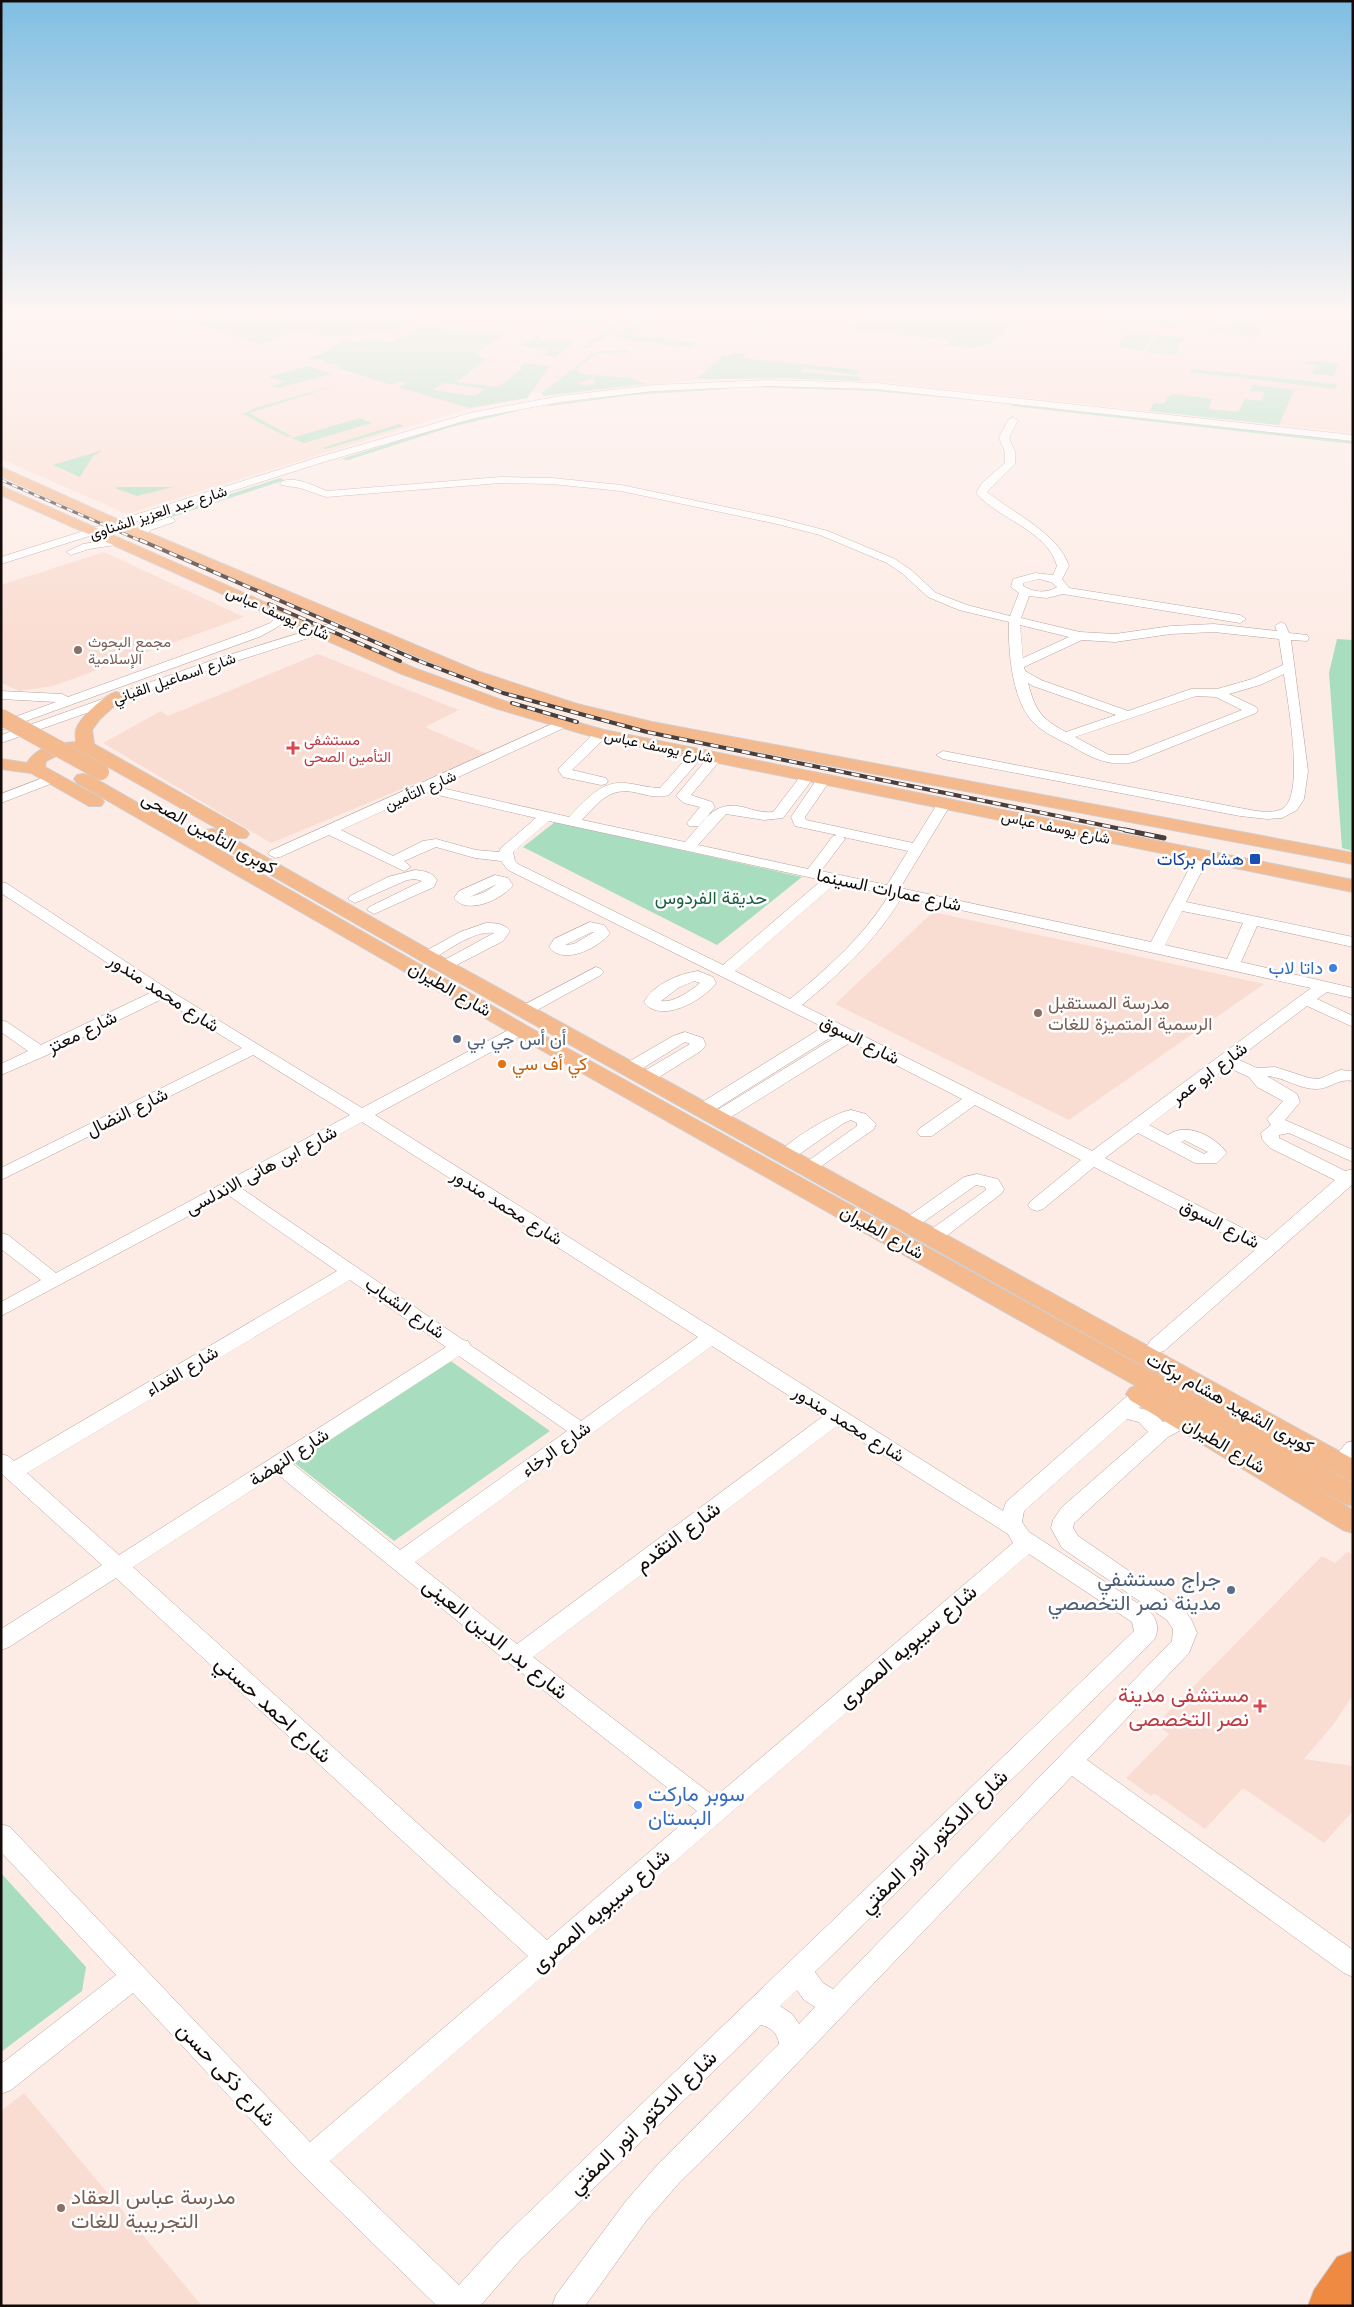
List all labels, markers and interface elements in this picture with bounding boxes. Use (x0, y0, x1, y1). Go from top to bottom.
street label: شارع عبد العزيز الشناوى (87, 482, 230, 545)
street label: شارع يوسف عباس (223, 583, 332, 646)
place label: مجمع البحوث الإسلامية (88, 633, 171, 669)
marker: مجمع البحوث الإسلامية (72, 644, 84, 656)
street label: شارع اسماعيل القباني (110, 649, 239, 712)
street label: شارع يوسف عباس (602, 726, 715, 769)
place label: مستشفى التأمين الصحى (304, 731, 391, 767)
marker: مستشفى التأمين الصحى (286, 741, 300, 755)
street label: شارع التأمين (382, 767, 460, 816)
street label: كوبرى التأمين الصحى (138, 788, 280, 879)
street label: شارع يوسف عباس (999, 807, 1112, 850)
place label: هشام بركات (1157, 849, 1244, 871)
marker: هشام بركات (1248, 852, 1262, 866)
street label: شارع عمارات السينما (814, 865, 963, 917)
park label: حديقة الفردوس (655, 888, 767, 909)
street label: شارع محمد مندور (103, 949, 223, 1038)
street label: شارع الطيران (404, 957, 495, 1022)
place label: داتا لاب (1269, 958, 1323, 978)
marker: داتا لاب (1327, 962, 1339, 974)
place label: مدرسة المستقبل الرسمية المتميزة للغات (1048, 993, 1212, 1035)
street label: شارع معتز (43, 1007, 121, 1060)
marker: مدرسة المستقبل الرسمية المتميزة للغات (1032, 1007, 1044, 1019)
street label: شارع السوق (816, 1012, 903, 1070)
place label: أن أس جي بي (467, 1029, 566, 1054)
marker: أن أس جي بي (451, 1033, 463, 1045)
street label: شارع ابو عمر (1166, 1038, 1252, 1110)
place label: كي أف سي (512, 1054, 587, 1079)
marker: كي أف سي (496, 1058, 508, 1070)
street label: شارع النضال (83, 1084, 172, 1142)
street label: شارع ابن هانى الاندلسى (182, 1122, 341, 1220)
street label: شارع محمد مندور (446, 1164, 566, 1251)
street label: شارع السوق (1176, 1196, 1263, 1254)
street label: شارع الطيران (836, 1201, 927, 1265)
street label: شارع الشباب (360, 1273, 449, 1344)
street label: شارع الفداء (142, 1342, 223, 1402)
street label: كوبرى الشهيد هشام بركات (1142, 1349, 1317, 1459)
street label: شارع محمد مندور (788, 1381, 908, 1468)
street label: شارع الطيران (1178, 1413, 1269, 1479)
street label: شارع الرخاء (518, 1417, 595, 1482)
street label: شارع النهضة (246, 1424, 333, 1492)
street label: شارع التقدم (630, 1496, 726, 1578)
place label: جراج مستشفي مدينة نصر التخصصي (1048, 1567, 1221, 1620)
street label: شارع بدر الدين العينى (417, 1572, 573, 1706)
street label: شارع سيبويه المصرى (833, 1580, 983, 1715)
marker: جراج مستشفي مدينة نصر التخصصي (1225, 1584, 1237, 1596)
street label: شارع احمد حسني (207, 1651, 337, 1772)
place label: مستشفى مدينة نصر التخصصى (1118, 1683, 1249, 1732)
marker: مستشفى مدينة نصر التخصصى (1253, 1699, 1267, 1713)
street label: شارع الدكتور انور المفتي (854, 1764, 1016, 1922)
place label: سوبر ماركت البستان (648, 1782, 745, 1830)
marker: سوبر ماركت البستان (632, 1799, 644, 1811)
street label: شارع سيبويه المصرى (526, 1844, 676, 1979)
street label: شارع ذكى حسن (171, 2017, 281, 2133)
street label: شارع الدكتور انور المفتي (563, 2045, 725, 2203)
place label: مدرسة عباس العقاد التجريبية للغات (71, 2185, 236, 2234)
marker: مدرسة عباس العقاد التجريبية للغات (55, 2202, 67, 2214)

